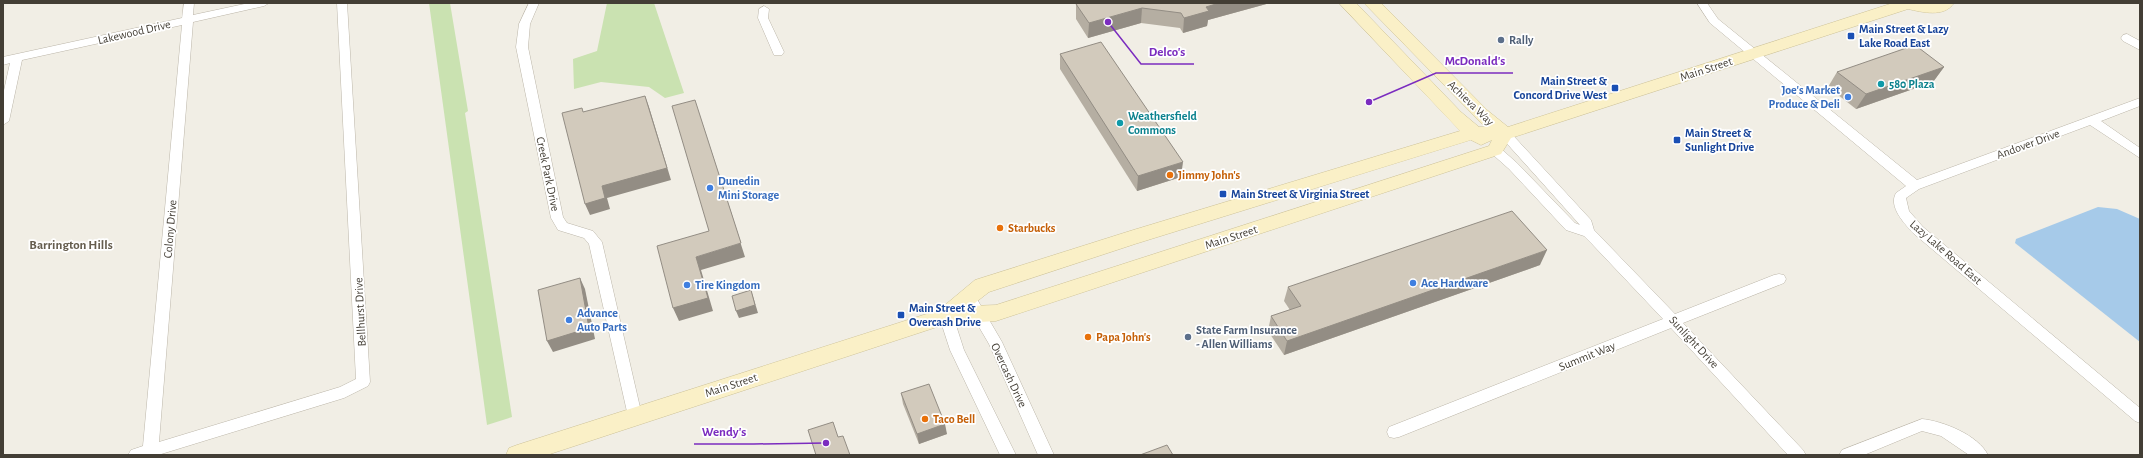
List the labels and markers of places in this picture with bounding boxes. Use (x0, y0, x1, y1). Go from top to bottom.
place label: Main Street & Lazy Lake Road East (1859, 23, 1949, 49)
marker: Main Street & Lazy Lake Road East (1846, 31, 1856, 41)
place label: Rally (1509, 34, 1534, 47)
marker: Rally (1496, 35, 1506, 45)
callout: Delco's (1141, 39, 1194, 64)
callout: McDonald's (1436, 48, 1513, 73)
place label: Main Street & Concord Drive West (1514, 75, 1607, 101)
place label: 580 Plaza (1889, 78, 1935, 90)
marker: 580 Plaza (1876, 79, 1886, 89)
marker: Main Street & Concord Drive West (1610, 83, 1620, 93)
place label: Joe's Market Produce & Deli (1769, 84, 1840, 110)
marker: Joe's Market Produce & Deli (1843, 92, 1853, 102)
place label: Weathersfield Commons (1128, 110, 1198, 136)
marker: Weathersfield Commons (1115, 118, 1125, 128)
place label: Main Street & Sunlight Drive (1685, 127, 1754, 153)
marker: Main Street & Sunlight Drive (1672, 135, 1682, 145)
place label: Jimmy John's (1178, 169, 1241, 182)
marker: Jimmy John's (1165, 170, 1175, 180)
place label: Dunedin Mini Storage (718, 175, 780, 201)
marker: Dunedin Mini Storage (705, 183, 715, 193)
place label: Main Street & Virginia Street (1231, 188, 1369, 200)
marker: Main Street & Virginia Street (1218, 189, 1228, 199)
place label: Starbucks (1008, 222, 1056, 234)
marker: Starbucks (995, 223, 1005, 233)
place label: Ace Hardware (1421, 277, 1489, 289)
marker: Ace Hardware (1408, 278, 1418, 288)
place label: Tire Kingdom (695, 279, 760, 291)
marker: Tire Kingdom (682, 280, 692, 290)
place label: Main Street & Overcash Drive (909, 302, 981, 328)
place label: Advance Auto Parts (577, 307, 627, 333)
marker: Main Street & Overcash Drive (896, 310, 906, 320)
marker: Advance Auto Parts (564, 315, 574, 325)
place label: State Farm Insurance - Allen Williams (1196, 324, 1297, 350)
place label: Papa John's (1096, 331, 1151, 343)
marker: Papa John's (1083, 332, 1093, 342)
marker: State Farm Insurance - Allen Williams (1183, 332, 1193, 342)
place label: Taco Bell (933, 413, 975, 425)
marker: Taco Bell (920, 414, 930, 424)
callout: Wendy's (694, 419, 754, 444)

